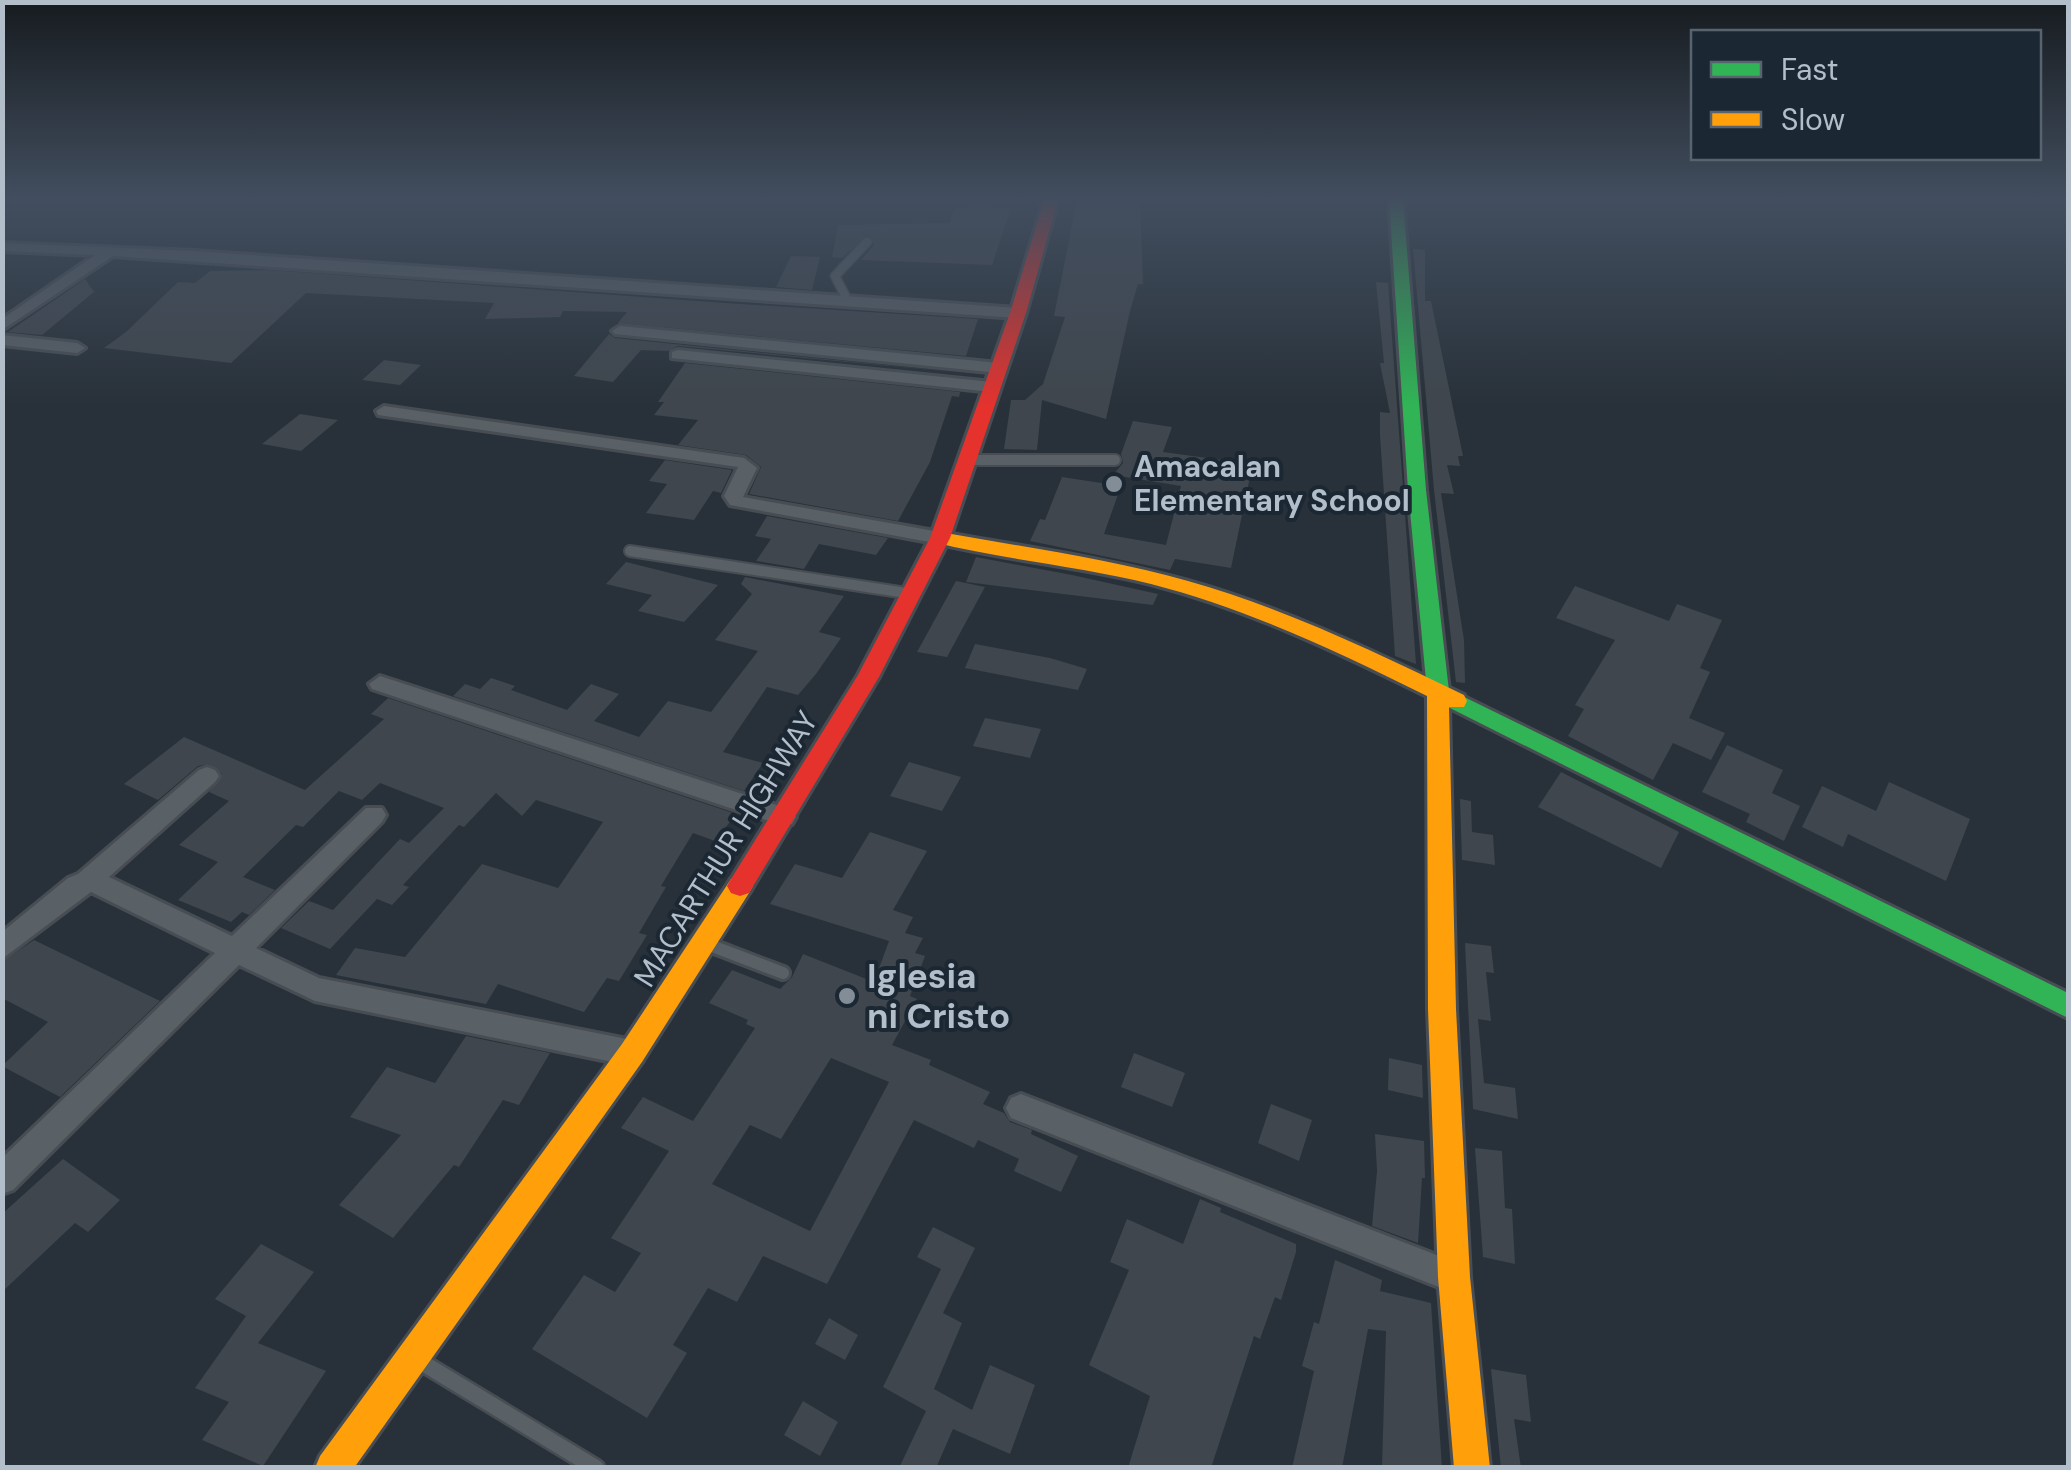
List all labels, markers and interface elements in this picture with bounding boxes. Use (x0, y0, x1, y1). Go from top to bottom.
legend (1691, 30, 2041, 160)
text: Fast (1781, 50, 1839, 89)
text: Slow (1781, 100, 1845, 139)
place label: Amacalan Elementary School (1134, 447, 1410, 520)
marker: Amacalan Elementary School (1103, 473, 1125, 495)
street label: MACARTHUR HIGHWAY (625, 704, 826, 994)
place label: Iglesia ni Cristo (867, 953, 1010, 1039)
marker: Iglesia ni Cristo (836, 985, 858, 1007)

